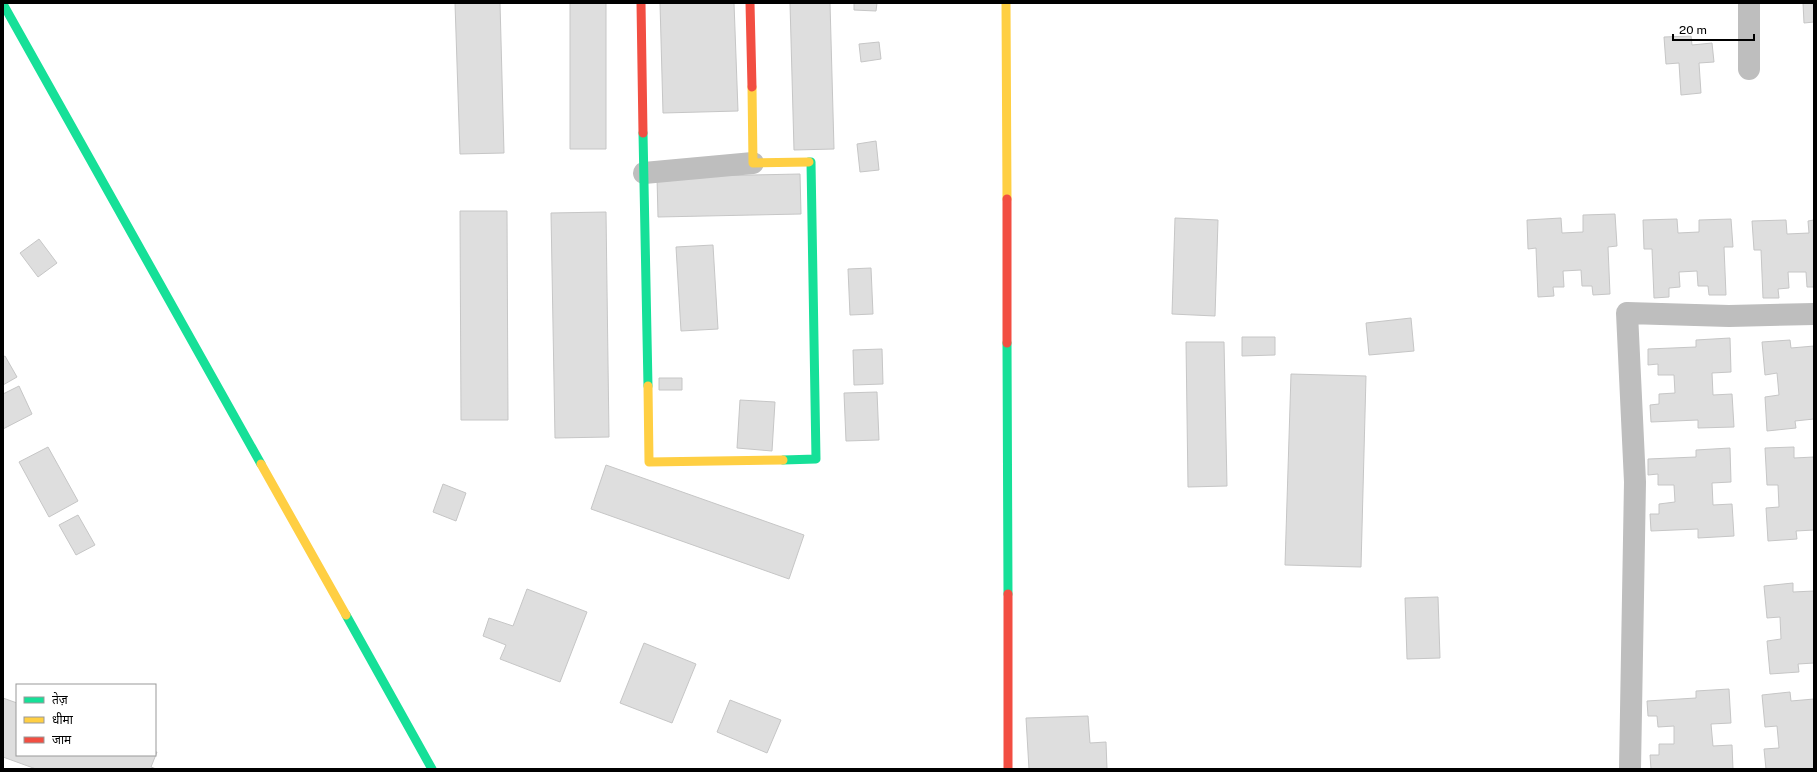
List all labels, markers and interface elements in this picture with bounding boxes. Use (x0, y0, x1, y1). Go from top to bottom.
scale bar (1673, 16, 1754, 42)
text: 20 m (1679, 23, 1707, 37)
legend (16, 684, 156, 756)
text: तेज़ (52, 692, 69, 707)
text: धीमा (52, 712, 74, 727)
text: जाम (52, 733, 72, 747)

